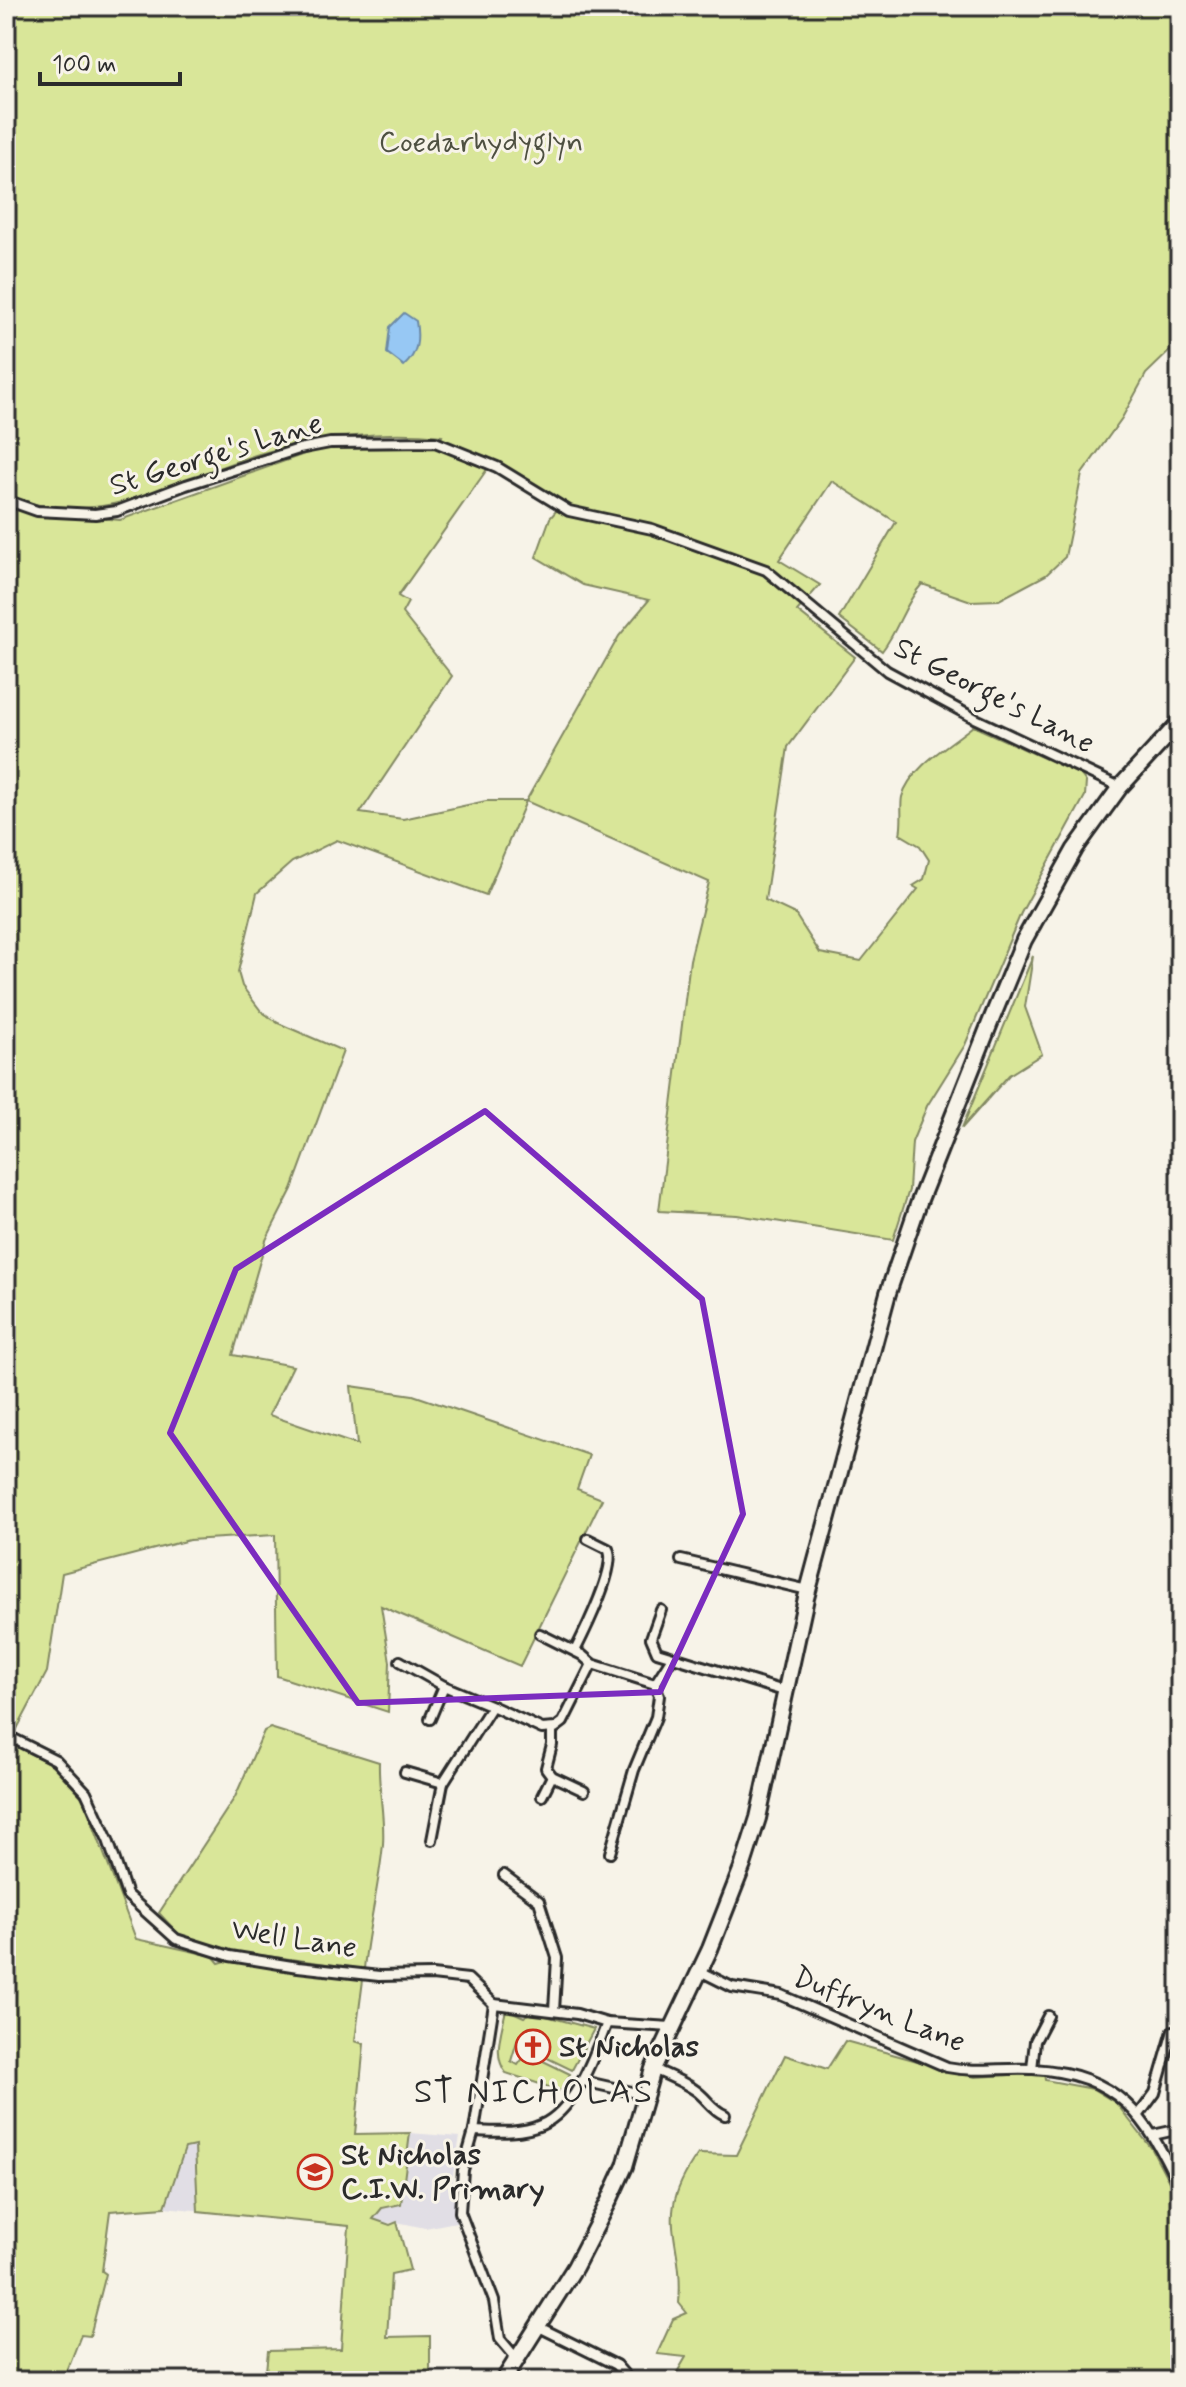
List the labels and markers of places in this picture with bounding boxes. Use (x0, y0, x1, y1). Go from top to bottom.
church icon: St Nicholas (514, 2028, 552, 2066)
place label: St Nicholas (559, 2028, 699, 2067)
place label: St Nicholas C.I.W. Primary (341, 2136, 544, 2209)
school or university icon: St Nicholas C.I.W. Primary (296, 2153, 334, 2191)

